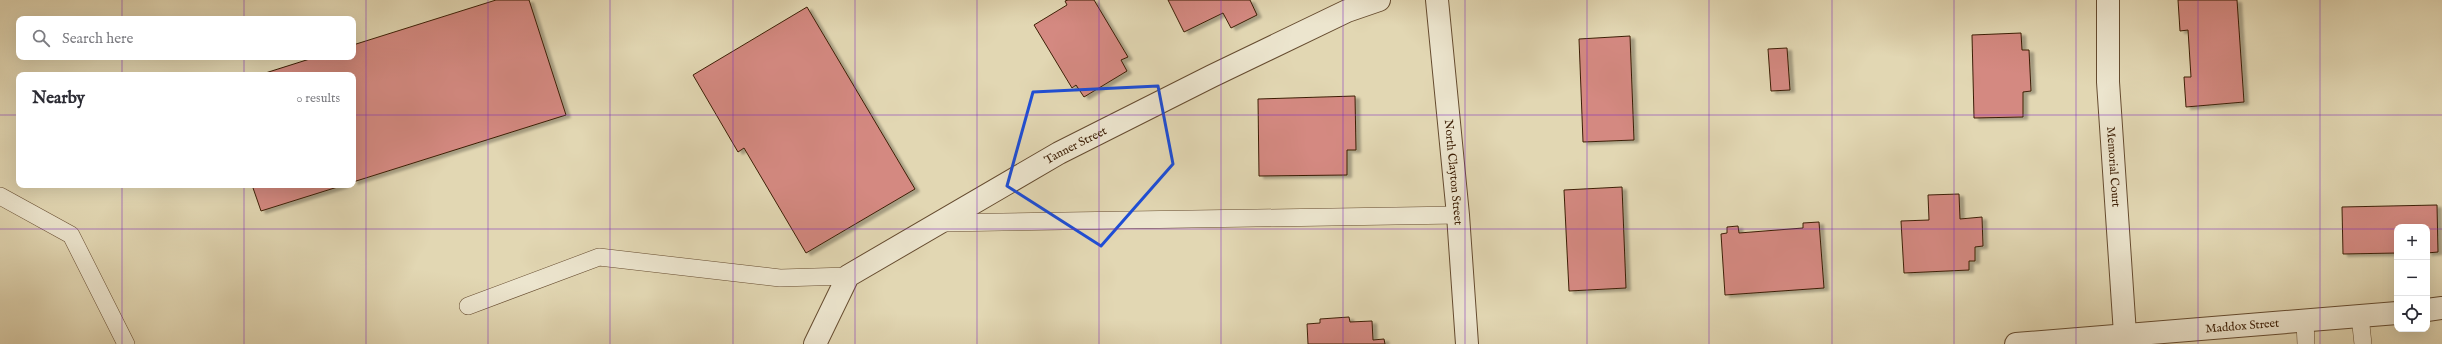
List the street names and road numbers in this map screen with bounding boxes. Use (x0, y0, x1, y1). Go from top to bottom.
street label: North Clayton Street (1441, 119, 1466, 226)
street label: Tanner Street (1041, 123, 1109, 168)
street label: Memorial Court (2104, 126, 2124, 208)
street label: Maddox Street (2205, 315, 2280, 336)

